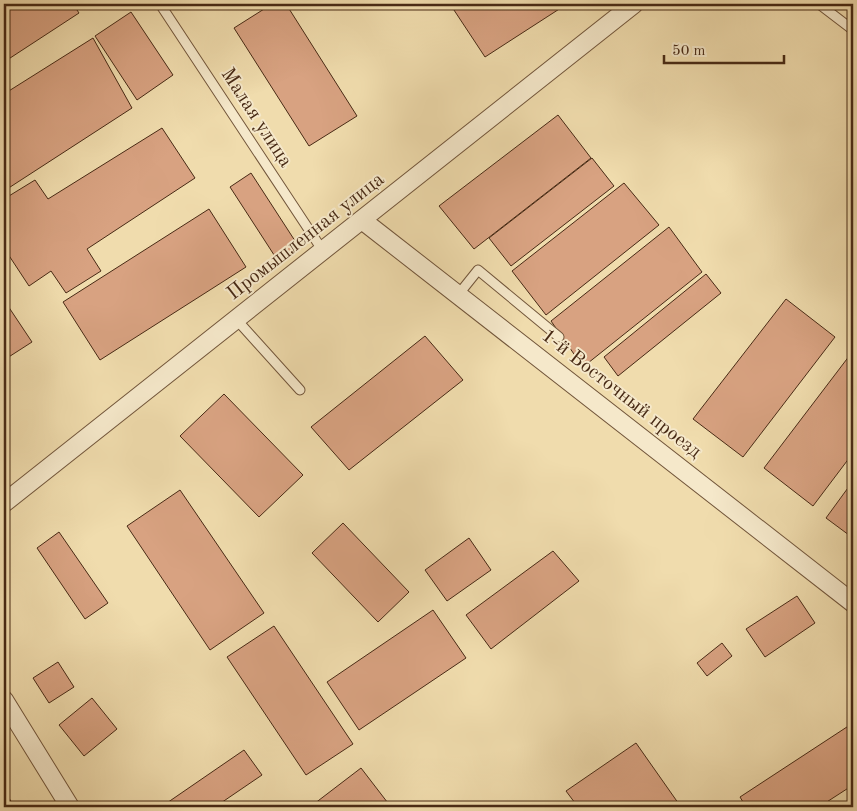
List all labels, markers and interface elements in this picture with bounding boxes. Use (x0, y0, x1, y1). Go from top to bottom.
scale bar (664, 32, 784, 64)
text: 50 m (672, 44, 706, 59)
street label: Малая улица (217, 65, 295, 171)
street label: Промышленная улица (224, 170, 388, 304)
street label: 1-й Восточный проезд (537, 326, 705, 463)

